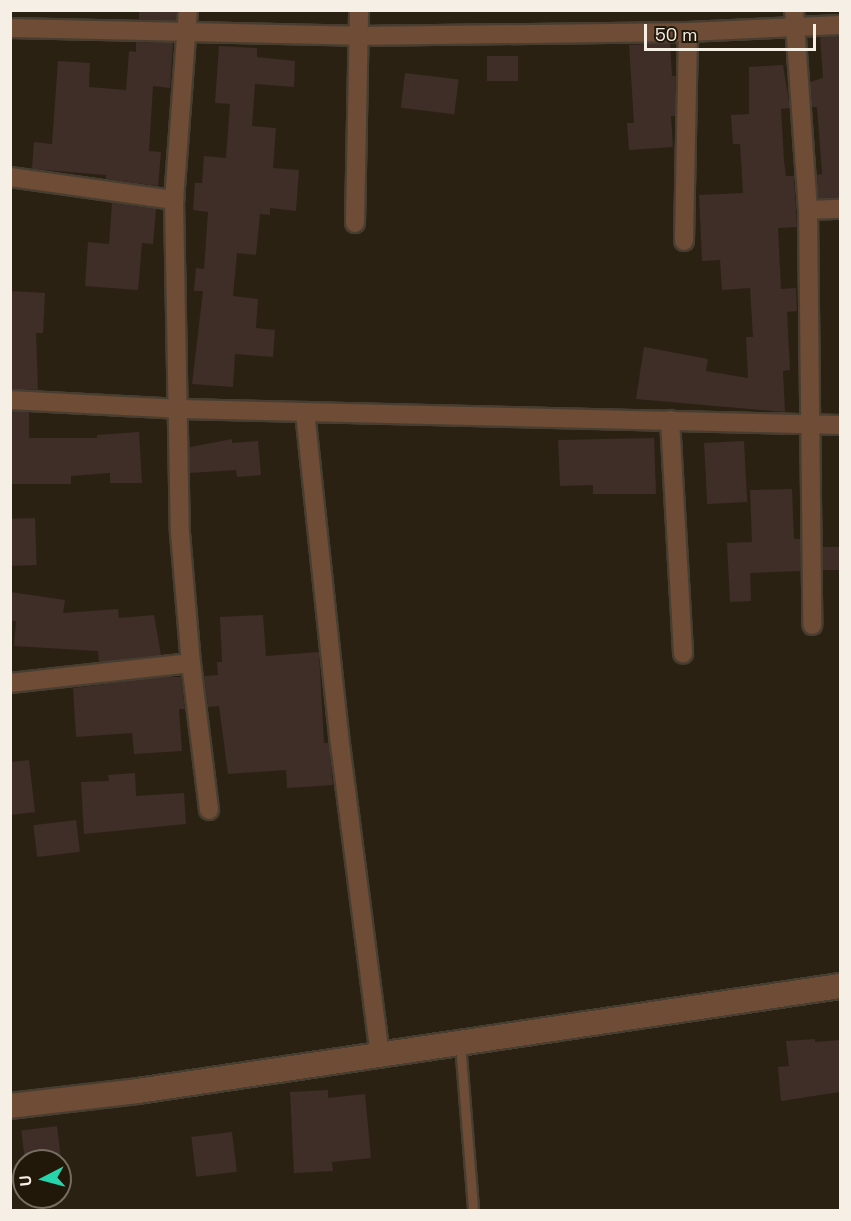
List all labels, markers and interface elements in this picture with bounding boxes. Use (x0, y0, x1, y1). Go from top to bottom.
scale bar (647, 12, 820, 50)
text: 50 m (655, 23, 697, 46)
north arrow (12, 1149, 72, 1209)
text: U (15, 1174, 37, 1187)

